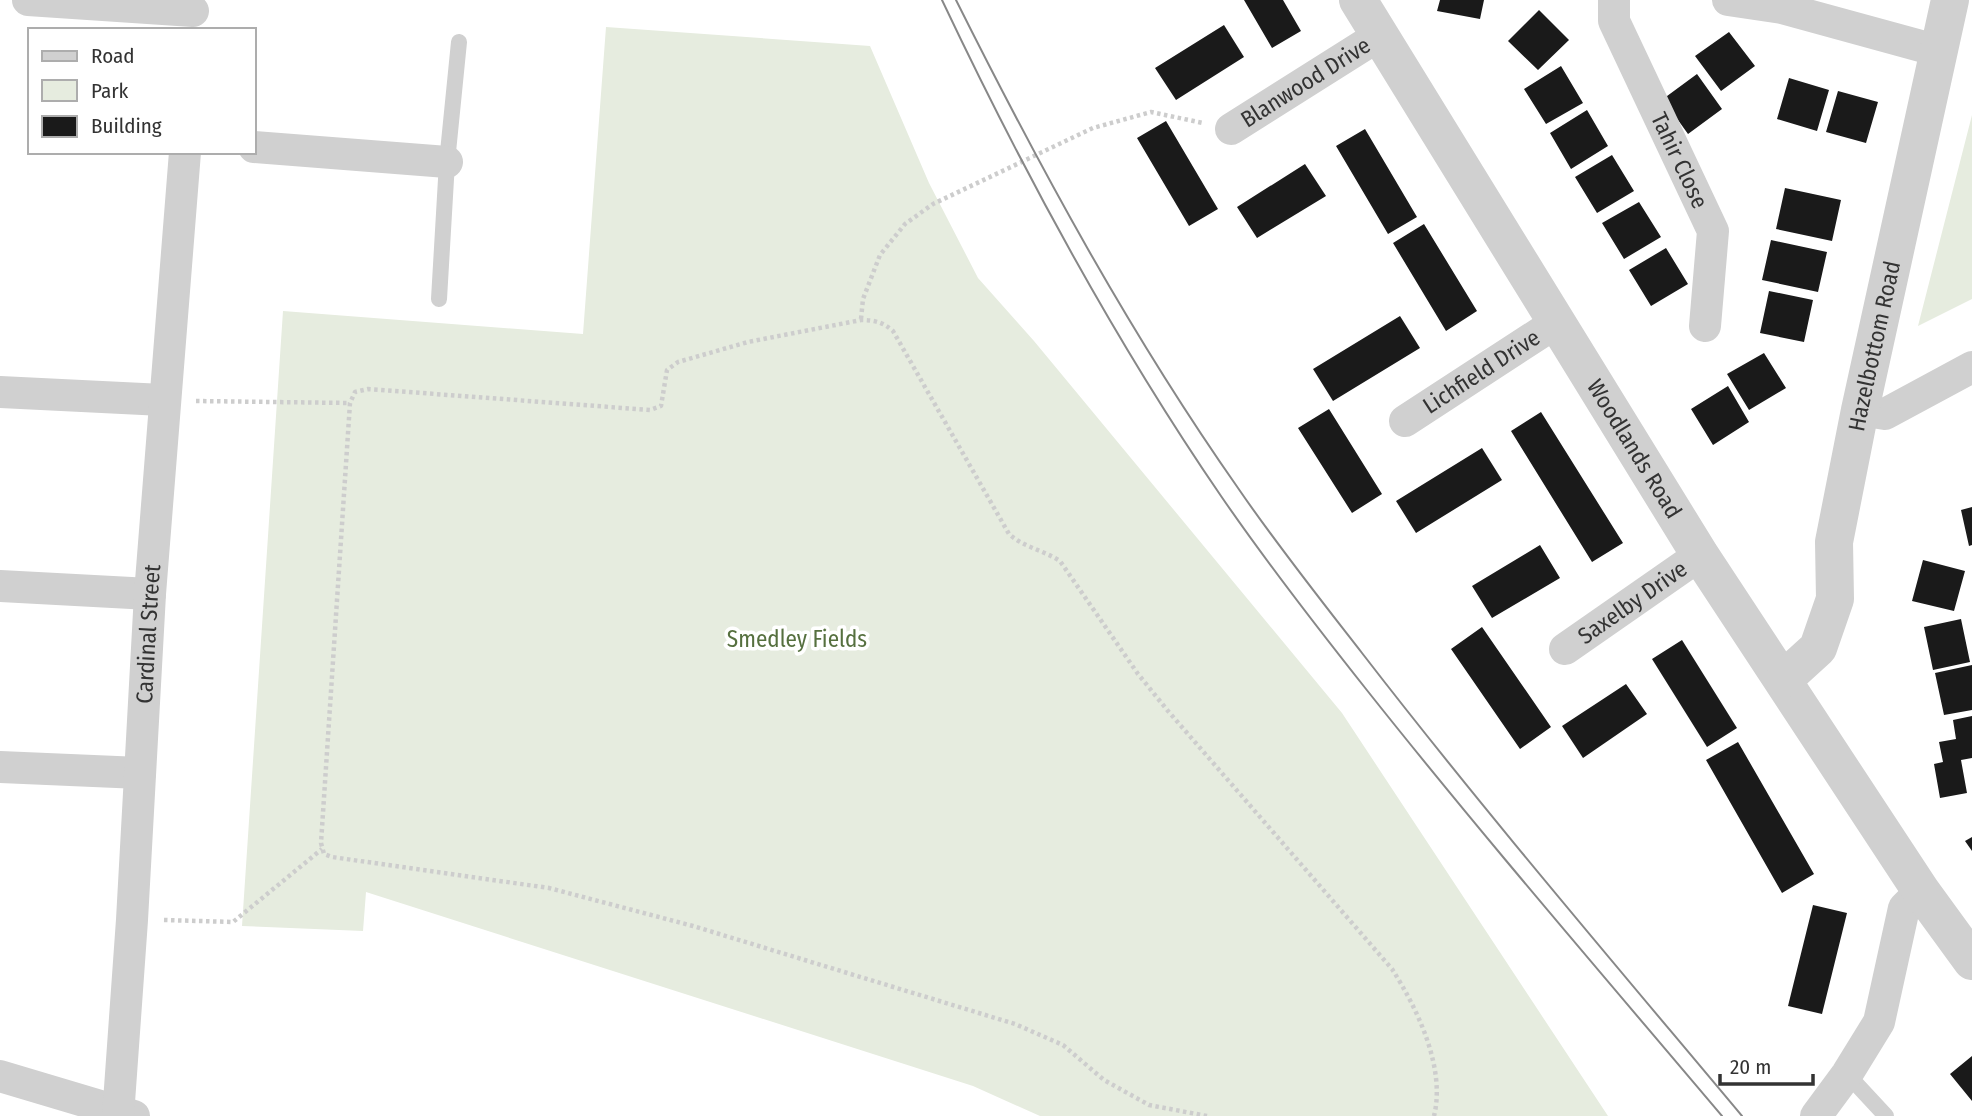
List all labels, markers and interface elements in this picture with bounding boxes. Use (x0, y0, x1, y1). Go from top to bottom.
legend (28, 28, 256, 154)
street label: Blanwood Drive (1235, 31, 1375, 133)
text: Road (91, 43, 135, 69)
text: Park (91, 78, 129, 104)
street label: Tahir Close (1645, 108, 1714, 213)
text: Building (91, 113, 162, 139)
street label: Hazelbottom Road (1842, 258, 1906, 434)
street label: Lichfield Drive (1418, 323, 1545, 420)
street label: Woodlands Road (1581, 374, 1688, 523)
street label: Saxelby Drive (1572, 554, 1692, 650)
street label: Cardinal Street (130, 563, 166, 704)
park label: Smedley Fields (727, 625, 867, 653)
scale bar (1720, 1042, 1813, 1086)
text: 20 m (1730, 1054, 1771, 1080)

